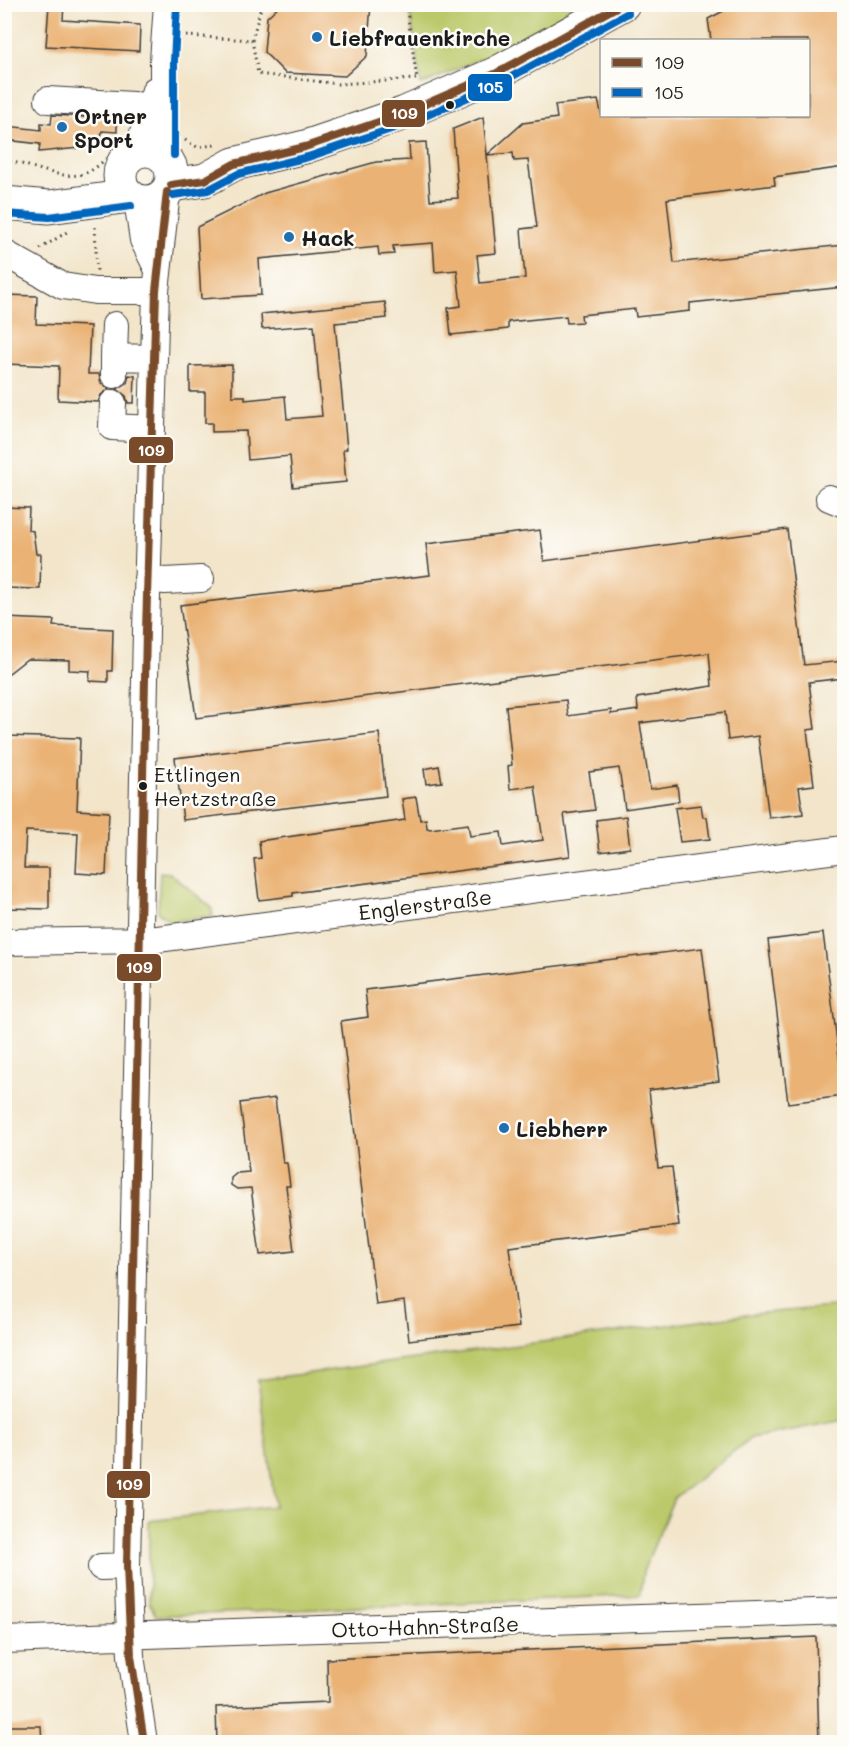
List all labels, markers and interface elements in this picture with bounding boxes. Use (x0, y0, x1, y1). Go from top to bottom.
place label: Liebfrauenkirche (329, 24, 510, 51)
marker: Liebfrauenkirche (310, 30, 324, 44)
legend (600, 39, 810, 117)
text: 109 (654, 50, 684, 74)
line badge: 105 (467, 73, 513, 102)
text: 105 (477, 76, 503, 97)
text: 105 (654, 80, 684, 104)
line badge: 109 (381, 99, 426, 128)
unlabelled marker (444, 99, 456, 111)
place label: Ortner Sport (74, 102, 147, 153)
text: 109 (391, 102, 418, 123)
marker: Ortner Sport (55, 120, 69, 134)
place label: Hack (301, 224, 355, 251)
marker: Hack (282, 230, 296, 244)
line badge: 109 (128, 436, 174, 464)
text: 109 (138, 439, 165, 460)
place label: Ettlingen Hertzstraße (154, 761, 277, 811)
marker: Ettlingen Hertzstraße (137, 780, 149, 792)
street label: Englerstraße (357, 882, 493, 926)
line badge: 109 (116, 953, 162, 982)
text: 109 (126, 956, 153, 977)
place label: Liebherr (516, 1115, 608, 1142)
marker: Liebherr (497, 1121, 511, 1135)
line badge: 109 (106, 1470, 151, 1499)
text: 109 (116, 1473, 143, 1494)
street label: Otto-Hahn-Straße (331, 1609, 519, 1643)

